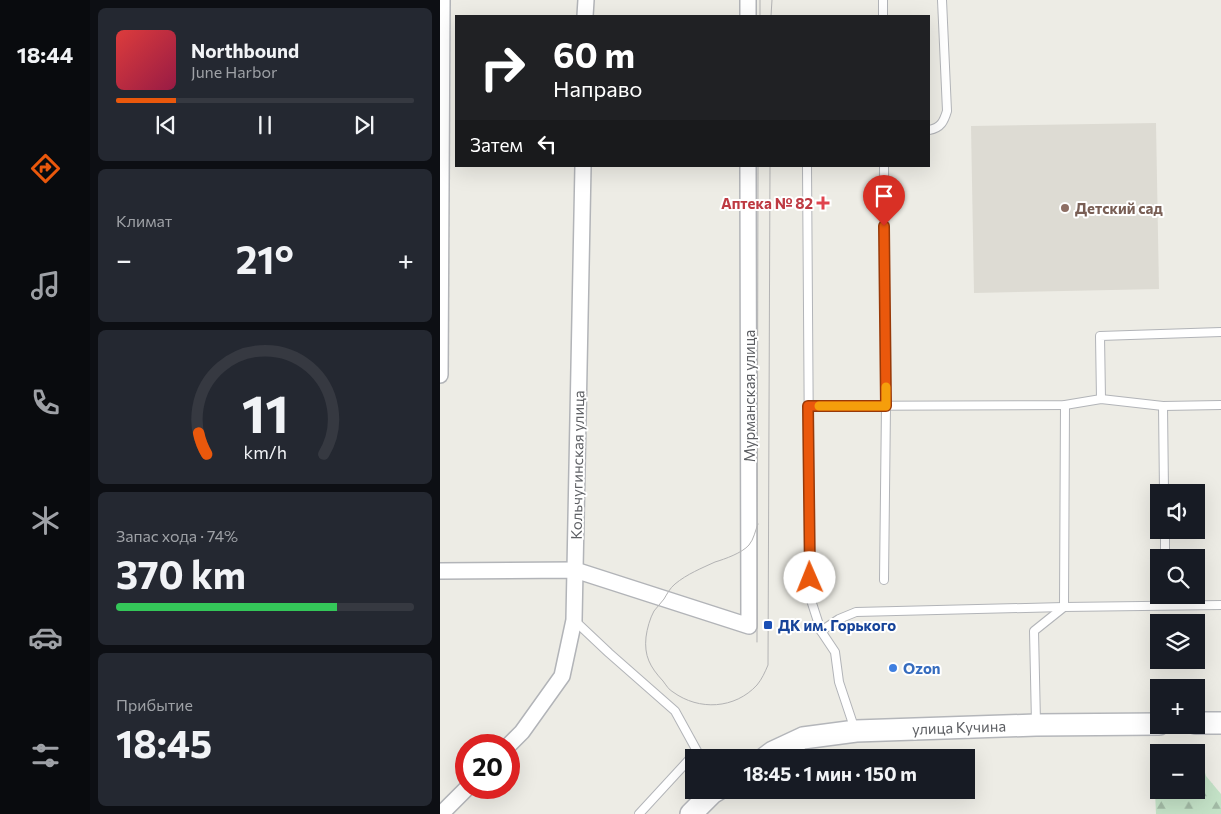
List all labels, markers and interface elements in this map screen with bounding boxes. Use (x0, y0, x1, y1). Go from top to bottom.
text: 60 m (553, 32, 635, 75)
icon: right (470, 35, 535, 100)
text: Northbound (191, 39, 299, 62)
text: 18:44 (17, 41, 73, 68)
text: June Harbor (191, 62, 277, 81)
text: Направо (553, 75, 643, 102)
icon: previous (152, 111, 180, 139)
icon: pause (251, 111, 279, 139)
icon: next (350, 111, 378, 139)
icon: left (533, 130, 561, 158)
text: Затем (470, 133, 523, 156)
icon: directions (28, 151, 63, 186)
pin (863, 175, 905, 226)
icon: arrive (870, 182, 898, 210)
place label: Аптека № 82 (721, 194, 813, 212)
marker: Аптека № 82 (817, 197, 829, 209)
place label: Детский сад (1075, 199, 1163, 217)
marker: Детский сад (1059, 202, 1071, 214)
text: Климат (116, 211, 172, 230)
text: 21° (236, 235, 294, 282)
text: − (116, 242, 132, 276)
text: + (398, 242, 414, 276)
icon: music (28, 268, 63, 303)
street label: Мурманская улица (740, 330, 758, 462)
text: 11 (241, 380, 289, 444)
icon: phone (28, 385, 63, 420)
street label: Кольчугинская улица (567, 390, 587, 540)
text: km/h (243, 441, 287, 463)
map controls (1150, 484, 1205, 799)
button: sound (1150, 484, 1205, 539)
icon: climate (28, 503, 63, 538)
text: Запас хода · 74% (116, 526, 238, 545)
button: search (1150, 549, 1205, 604)
text: 370 km (116, 550, 246, 597)
position arrow (783, 551, 835, 603)
button: layers (1150, 614, 1205, 669)
place label: ДК им. Горького (778, 616, 896, 634)
marker: ДК им. Горького (762, 619, 774, 631)
icon: car (28, 620, 63, 655)
place label: Ozon (903, 659, 941, 677)
marker: Ozon (887, 662, 899, 674)
button: + (1150, 679, 1205, 734)
text: Прибытие (116, 695, 193, 714)
street label: улица Кучина (912, 716, 1006, 738)
text: 18:45 (116, 719, 212, 766)
speed limit sign: 20 (455, 734, 520, 799)
icon: filters (28, 738, 63, 773)
button: − (1150, 744, 1205, 799)
text: 18:45 · 1 мин · 150 m (743, 762, 917, 785)

